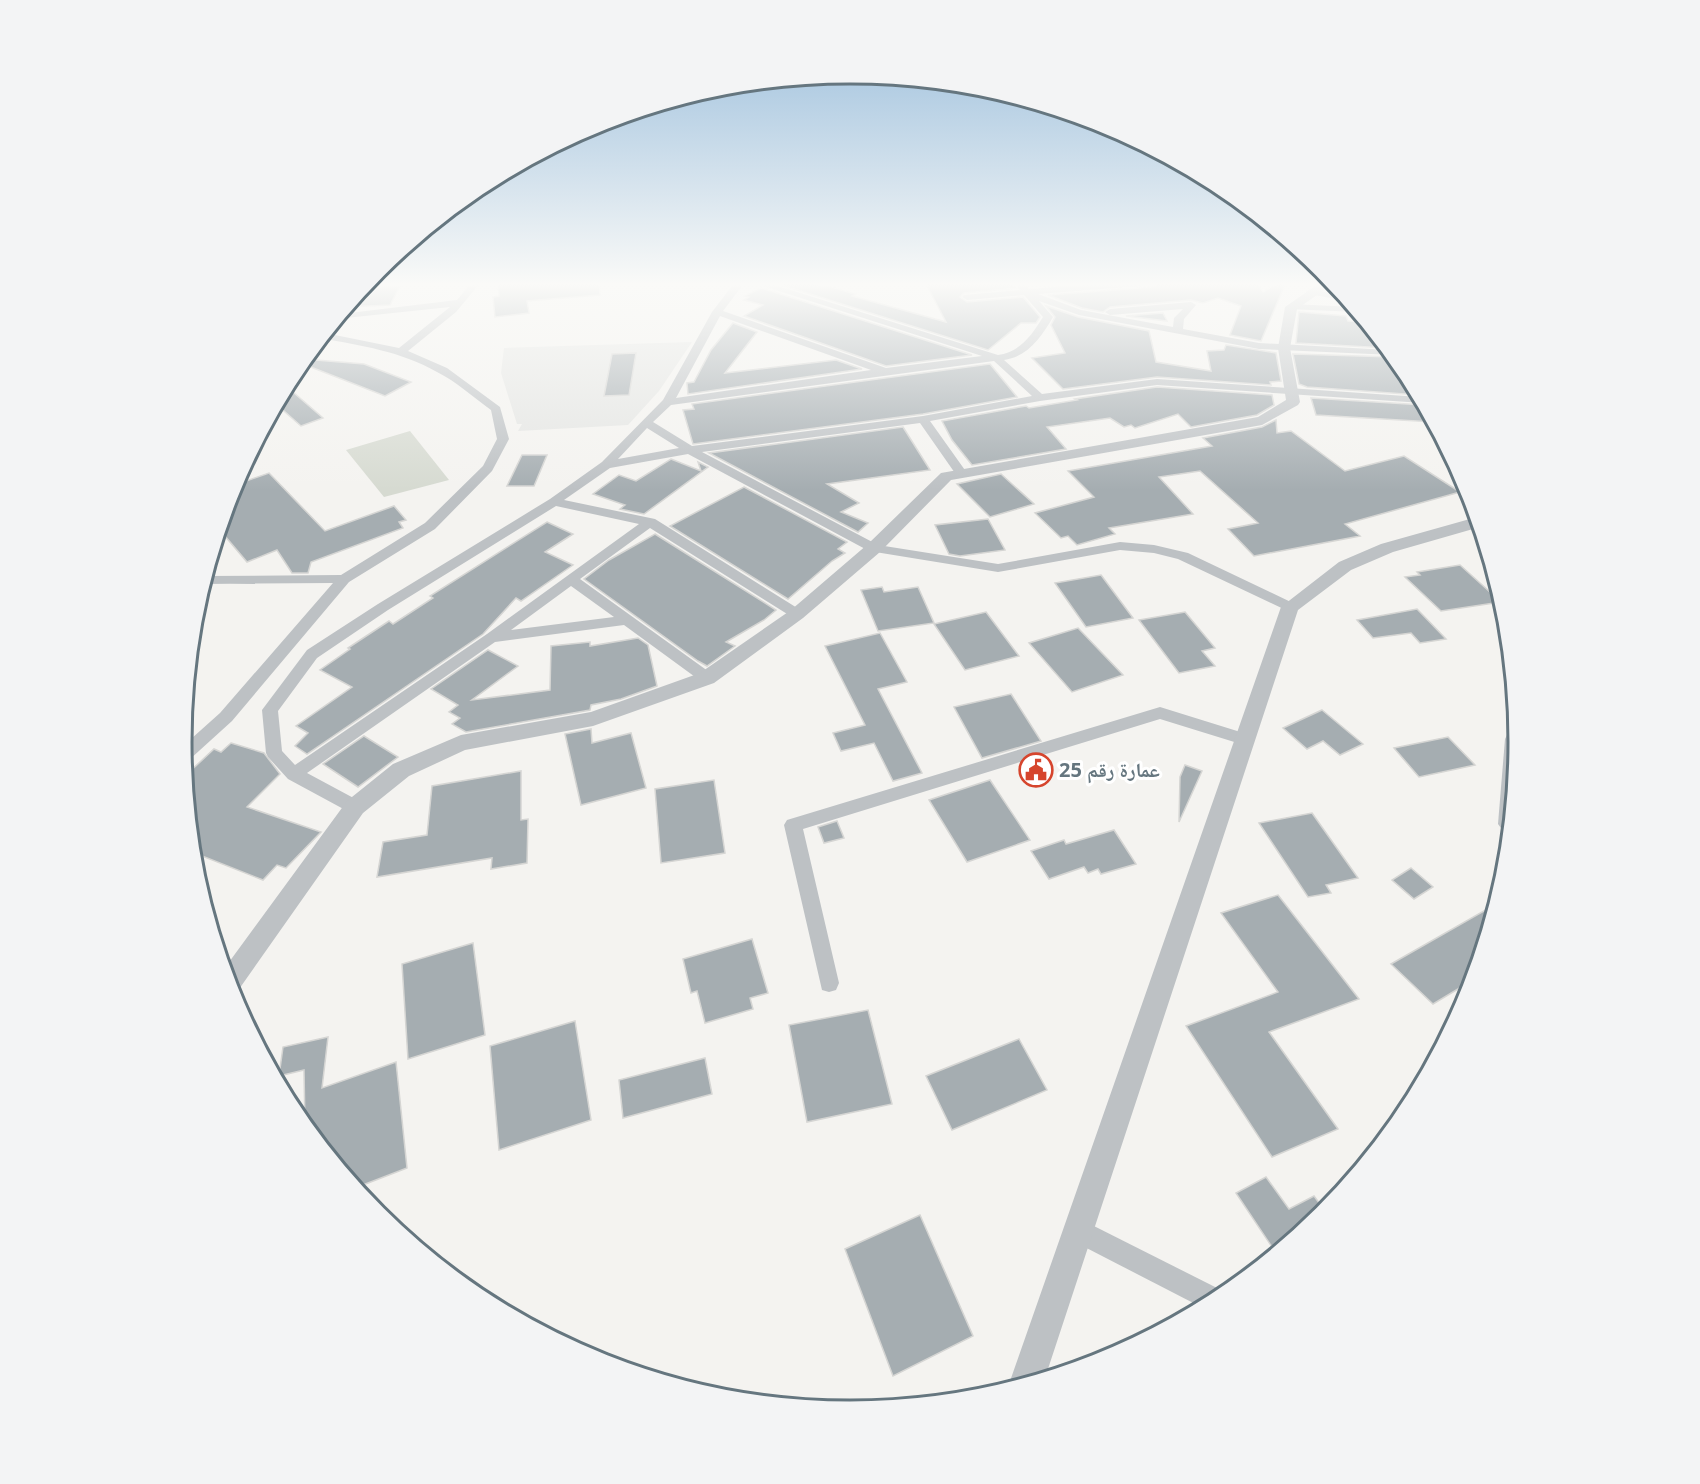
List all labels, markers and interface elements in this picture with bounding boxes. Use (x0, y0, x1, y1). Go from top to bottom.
public building icon: عمارة رقم 25 (1018, 752, 1054, 788)
place label: عمارة رقم 25 (1059, 756, 1160, 784)

